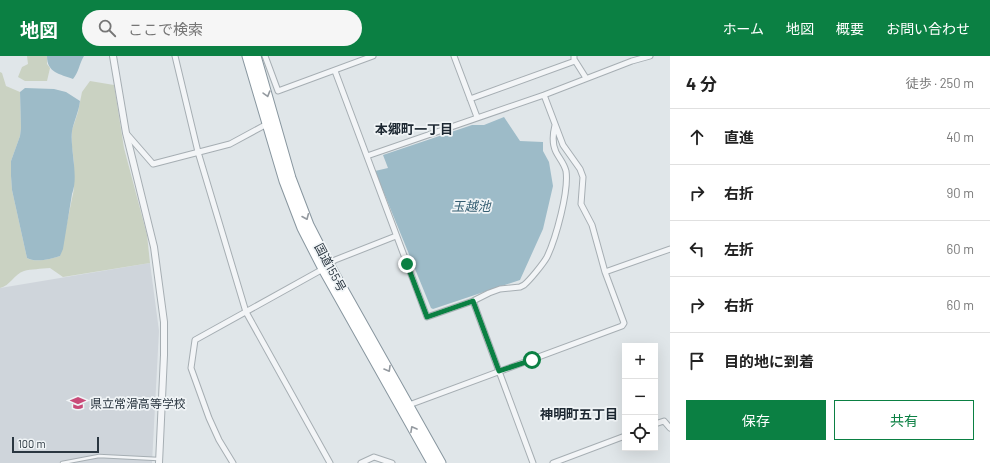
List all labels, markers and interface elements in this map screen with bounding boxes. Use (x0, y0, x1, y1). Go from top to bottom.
search box (82, 10, 362, 46)
icon: search (96, 17, 118, 39)
text: 地図 (20, 18, 58, 41)
text: ここで検索 (128, 20, 203, 38)
text: ホーム (722, 20, 764, 37)
text: 地図 (786, 20, 814, 37)
text: 概要 (836, 20, 864, 37)
text: お問い合わせ (886, 20, 970, 37)
text: 4 分 (686, 73, 717, 93)
text: 徒歩 · 250 m (906, 75, 974, 91)
one-way arrow (262, 90, 271, 97)
district label: 本郷町一丁目 (375, 121, 453, 137)
icon: ahead (686, 126, 708, 148)
text: 直進 (724, 128, 754, 146)
text: 40 m (946, 129, 974, 145)
icon: right (686, 182, 708, 204)
text: 右折 (724, 184, 754, 202)
text: 90 m (947, 185, 974, 201)
water label: 玉越池 (451, 198, 492, 214)
one-way arrow (301, 213, 309, 221)
icon: left (686, 238, 708, 260)
text: 左折 (724, 240, 754, 258)
street label: 国道155号 (312, 241, 350, 293)
text: 60 m (947, 241, 974, 257)
route end (398, 255, 416, 273)
icon: right (686, 294, 708, 316)
text: 右折 (724, 296, 754, 314)
text: 60 m (947, 297, 974, 313)
map controls (622, 343, 658, 451)
button: + (622, 343, 658, 379)
icon: arrive (686, 350, 708, 372)
route start (523, 351, 541, 369)
text: 目的地に到着 (724, 352, 814, 370)
one-way arrow (383, 364, 390, 372)
button: − (622, 379, 658, 415)
school or university icon: 県立常滑高等学校 (69, 394, 87, 412)
place label: 県立常滑高等学校 (90, 396, 186, 410)
button: 保存 (686, 400, 826, 440)
button: 共有 (834, 400, 974, 440)
district label: 神明町五丁目 (540, 406, 618, 422)
button: locate (622, 415, 658, 451)
one-way arrow (410, 426, 417, 433)
scale bar (12, 435, 99, 454)
text: 100 m (18, 437, 46, 450)

